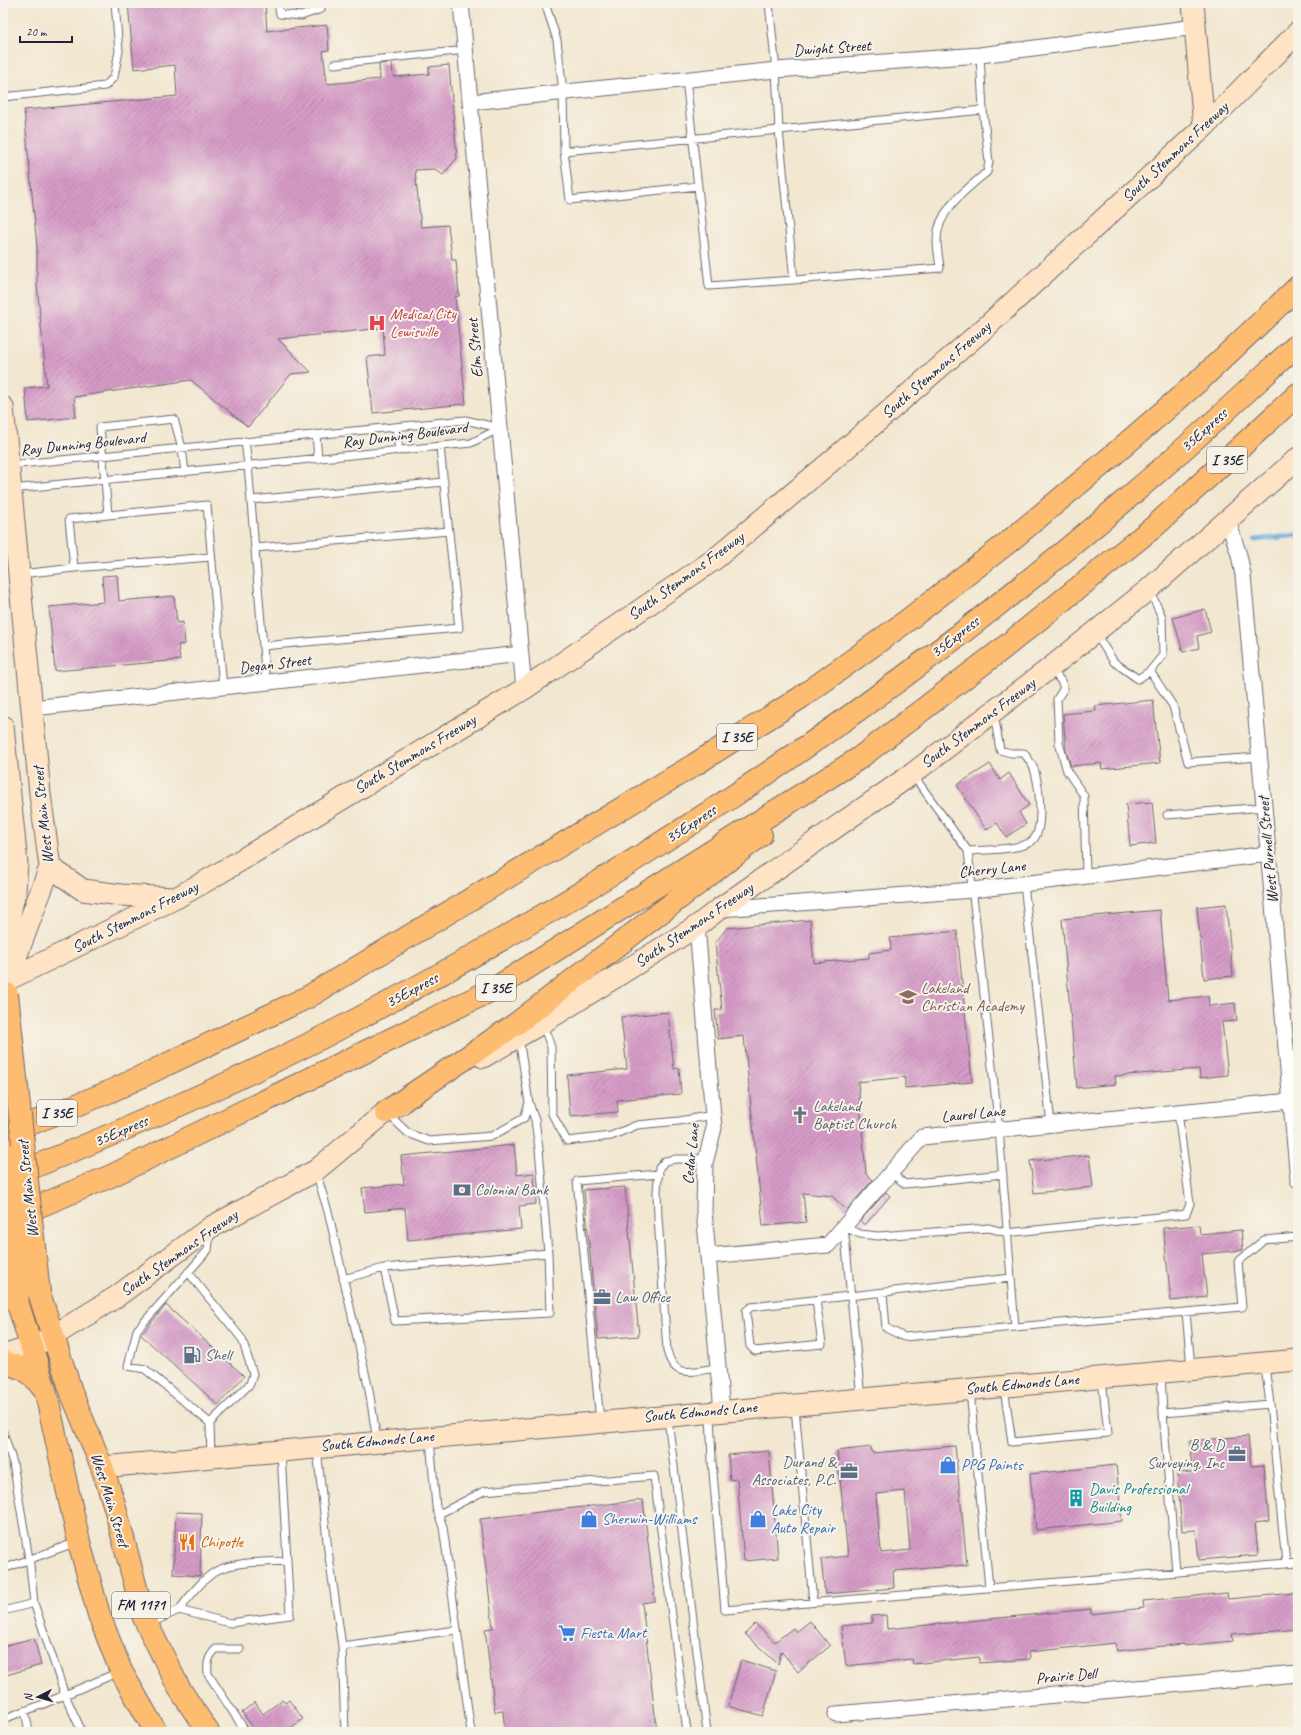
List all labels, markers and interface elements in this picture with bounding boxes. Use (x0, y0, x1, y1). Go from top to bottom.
scale bar (20, 18, 72, 44)
text: 20 m (26, 24, 48, 40)
street label: Dwight Street (793, 35, 873, 61)
street label: South Stemmons Freeway (1117, 96, 1234, 207)
place label: Medical City Lewisville (390, 304, 458, 342)
hospital icon: Medical City Lewisville (367, 313, 387, 333)
street label: Elm Street (462, 316, 488, 378)
street label: South Stemmons Freeway (877, 316, 996, 423)
street label: 35Express (1176, 403, 1233, 456)
street label: Ray Dunning Boulevard (341, 417, 471, 453)
street label: Ray Dunning Boulevard (19, 427, 149, 461)
road number: I 35E (1207, 447, 1247, 473)
street label: South Stemmons Freeway (624, 526, 749, 625)
street label: 35Express (927, 611, 985, 662)
street label: Degan Street (238, 649, 314, 678)
street label: South Stemmons Freeway (917, 672, 1041, 773)
street label: South Stemmons Freeway (350, 709, 481, 798)
road number: I 35E (717, 724, 757, 750)
street label: West Main Street (28, 763, 58, 865)
street label: West Purnell Street (1253, 793, 1283, 904)
street label: 35Express (662, 799, 721, 848)
street label: Cherry Lane (958, 855, 1028, 882)
street label: South Stemmons Freeway (69, 876, 203, 957)
street label: South Stemmons Freeway (631, 877, 758, 972)
street label: 35Express (382, 967, 443, 1012)
road number: I 35E (476, 975, 516, 1001)
place label: Lakeland Christian Academy (921, 978, 1025, 1016)
school or university icon: Lakeland Christian Academy (898, 987, 918, 1007)
place label: Lakeland Baptist Church (813, 1096, 897, 1134)
road number: I 35E (37, 1100, 77, 1126)
street label: Laurel Lane (940, 1101, 1007, 1127)
church icon: Lakeland Baptist Church (790, 1105, 810, 1125)
street label: 35Express (91, 1110, 152, 1151)
street label: Cedar Lane (678, 1121, 704, 1185)
street label: West Main Street (13, 1137, 43, 1239)
bank icon: Colonial Bank (452, 1180, 472, 1200)
place label: Colonial Bank (475, 1180, 549, 1200)
street label: South Stemmons Freeway (116, 1204, 243, 1301)
office icon: Law Office (592, 1287, 612, 1307)
place label: Law Office (615, 1287, 672, 1307)
fuel station icon: Shell (182, 1345, 202, 1365)
place label: Shell (205, 1345, 234, 1365)
street label: South Edmonds Lane (964, 1369, 1081, 1399)
street label: South Edmonds Lane (642, 1397, 759, 1427)
street label: South Edmonds Lane (319, 1426, 436, 1456)
place label: B & D Surveying, Inc (1147, 1435, 1226, 1473)
office icon: B & D Surveying, Inc (1227, 1444, 1247, 1464)
street label: West Main Street (86, 1450, 135, 1552)
place label: Durand & Associates, P.C. (752, 1452, 838, 1490)
shop icon: PPG Paints (938, 1455, 958, 1475)
place label: PPG Paints (961, 1455, 1024, 1475)
office icon: Durand & Associates, P.C. (839, 1461, 859, 1481)
place label: Davis Professional Building (1089, 1479, 1191, 1517)
building icon: Davis Professional Building (1066, 1488, 1086, 1508)
place label: Lake City Auto Repair (771, 1500, 836, 1538)
shop icon: Sherwin-Williams (579, 1509, 599, 1529)
place label: Sherwin-Williams (602, 1509, 698, 1529)
shop icon: Lake City Auto Repair (748, 1509, 768, 1529)
restaurant icon: Chipotle (177, 1532, 197, 1552)
place label: Chipotle (200, 1532, 245, 1552)
road number: FM 1171 (112, 1592, 170, 1618)
supermarket icon: Fiesta Mart (557, 1623, 577, 1643)
place label: Fiesta Mart (580, 1623, 648, 1643)
street label: Prairie Dell (1035, 1663, 1100, 1689)
north arrow (18, 1677, 58, 1717)
text: N (21, 1692, 35, 1702)

